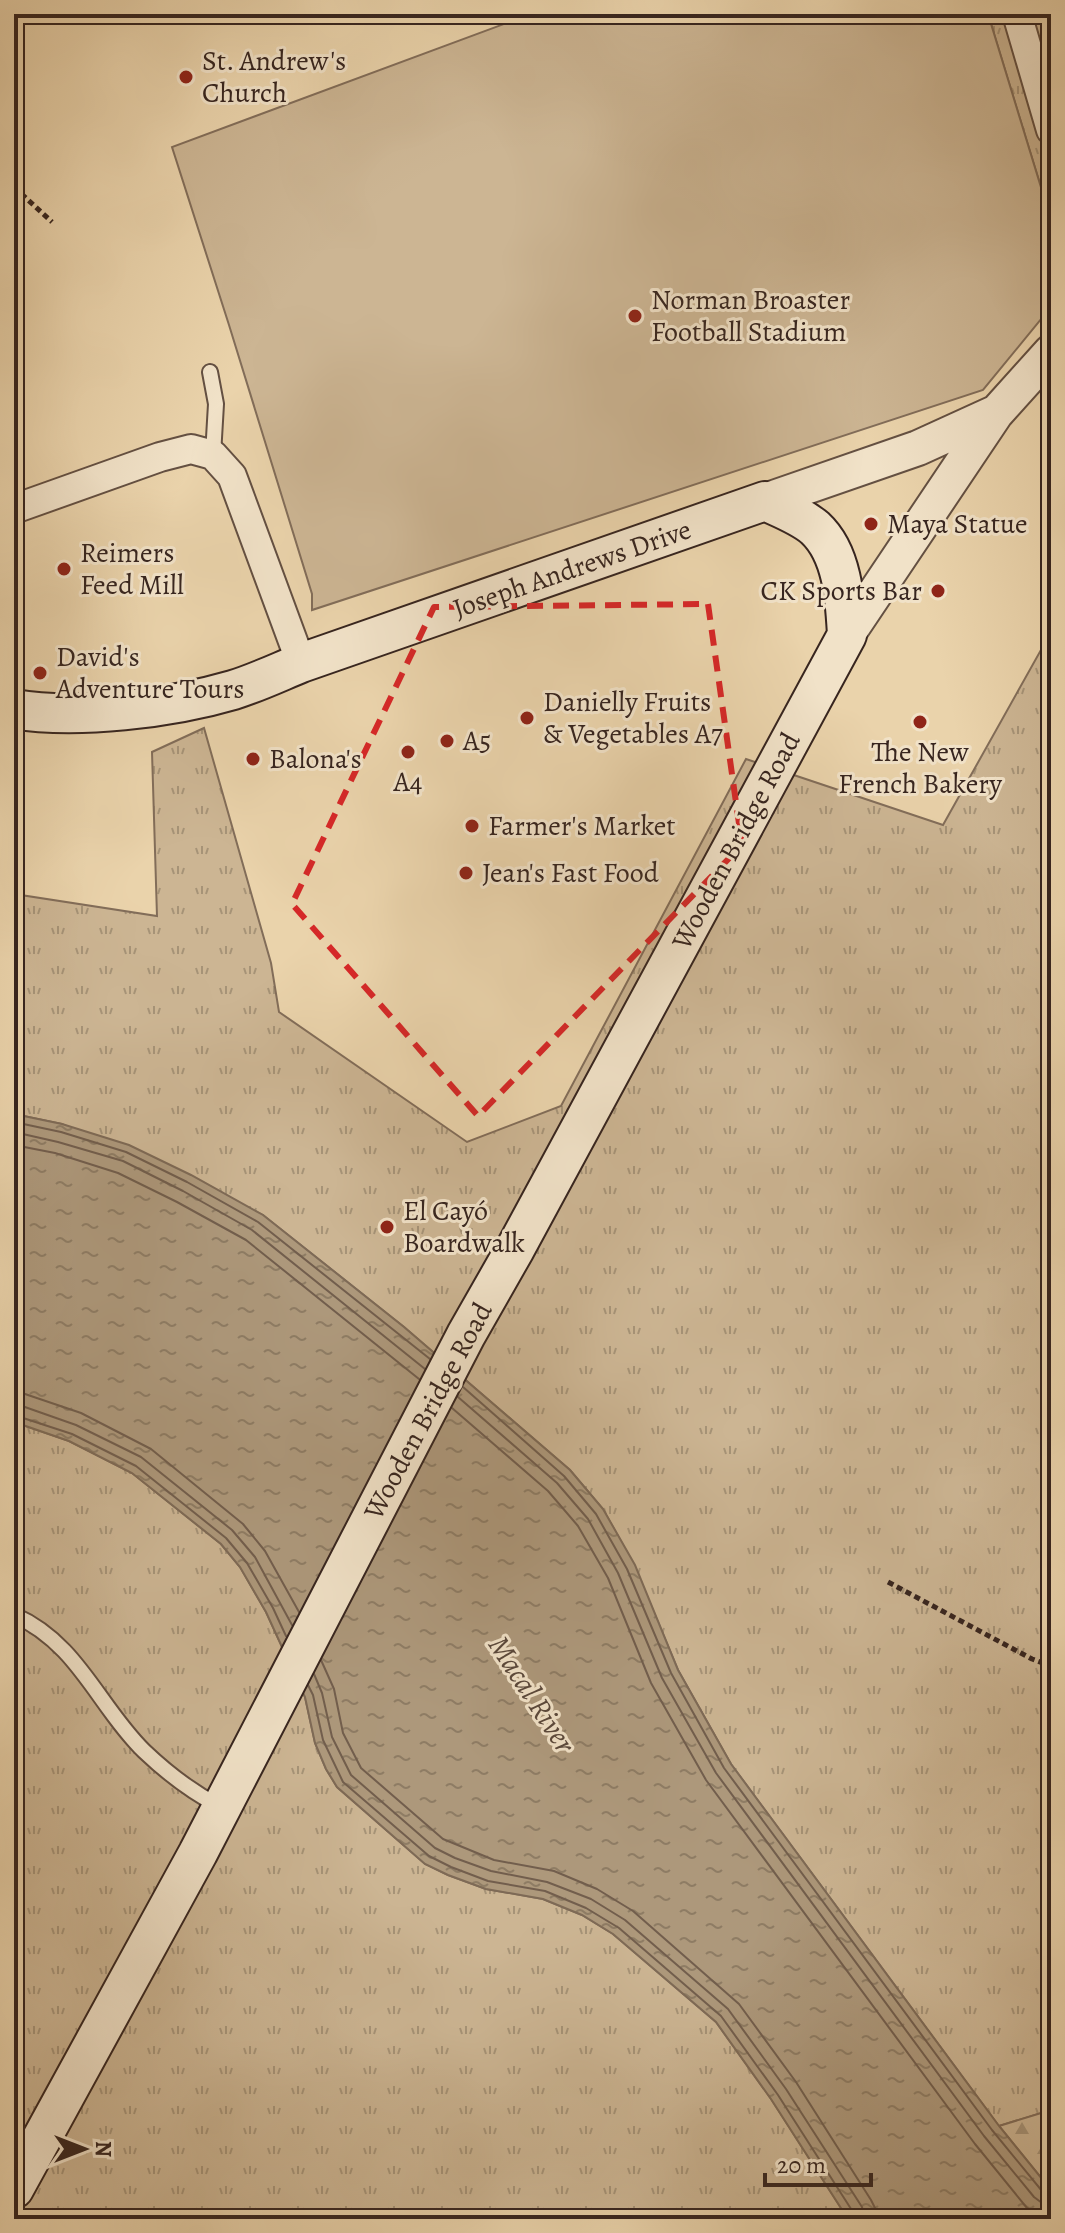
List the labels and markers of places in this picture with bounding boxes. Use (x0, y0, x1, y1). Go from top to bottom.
place label: St. Andrew's Church (202, 42, 346, 112)
marker: St. Andrew's Church (177, 68, 195, 86)
place label: Norman Broaster Football Stadium (651, 281, 850, 351)
marker: Norman Broaster Football Stadium (626, 307, 644, 325)
place label: Maya Statue (887, 505, 1028, 543)
marker: Maya Statue (862, 515, 880, 533)
place label: Reimers Feed Mill (80, 534, 184, 604)
marker: Reimers Feed Mill (55, 560, 73, 578)
place label: CK Sports Bar (761, 572, 922, 610)
marker: CK Sports Bar (929, 582, 947, 600)
place label: David's Adventure Tours (55, 638, 244, 708)
marker: David's Adventure Tours (31, 664, 49, 682)
place label: Danielly Fruits & Vegetables A7 (543, 683, 723, 753)
marker: Danielly Fruits & Vegetables A7 (518, 709, 536, 727)
marker: The New French Bakery (911, 713, 929, 731)
place label: A5 (462, 722, 491, 760)
marker: A5 (438, 732, 456, 750)
place label: The New French Bakery (838, 733, 1002, 803)
place label: Balona's (269, 740, 362, 778)
marker: A4 (399, 743, 417, 761)
marker: Balona's (244, 750, 262, 768)
place label: A4 (392, 763, 423, 801)
place label: Farmer's Market (488, 807, 676, 845)
marker: Farmer's Market (463, 817, 481, 835)
place label: Jean's Fast Food (482, 854, 660, 892)
marker: Jean's Fast Food (457, 864, 475, 882)
place label: El Cayó Boardwalk (403, 1192, 525, 1262)
marker: El Cayó Boardwalk (378, 1218, 396, 1236)

